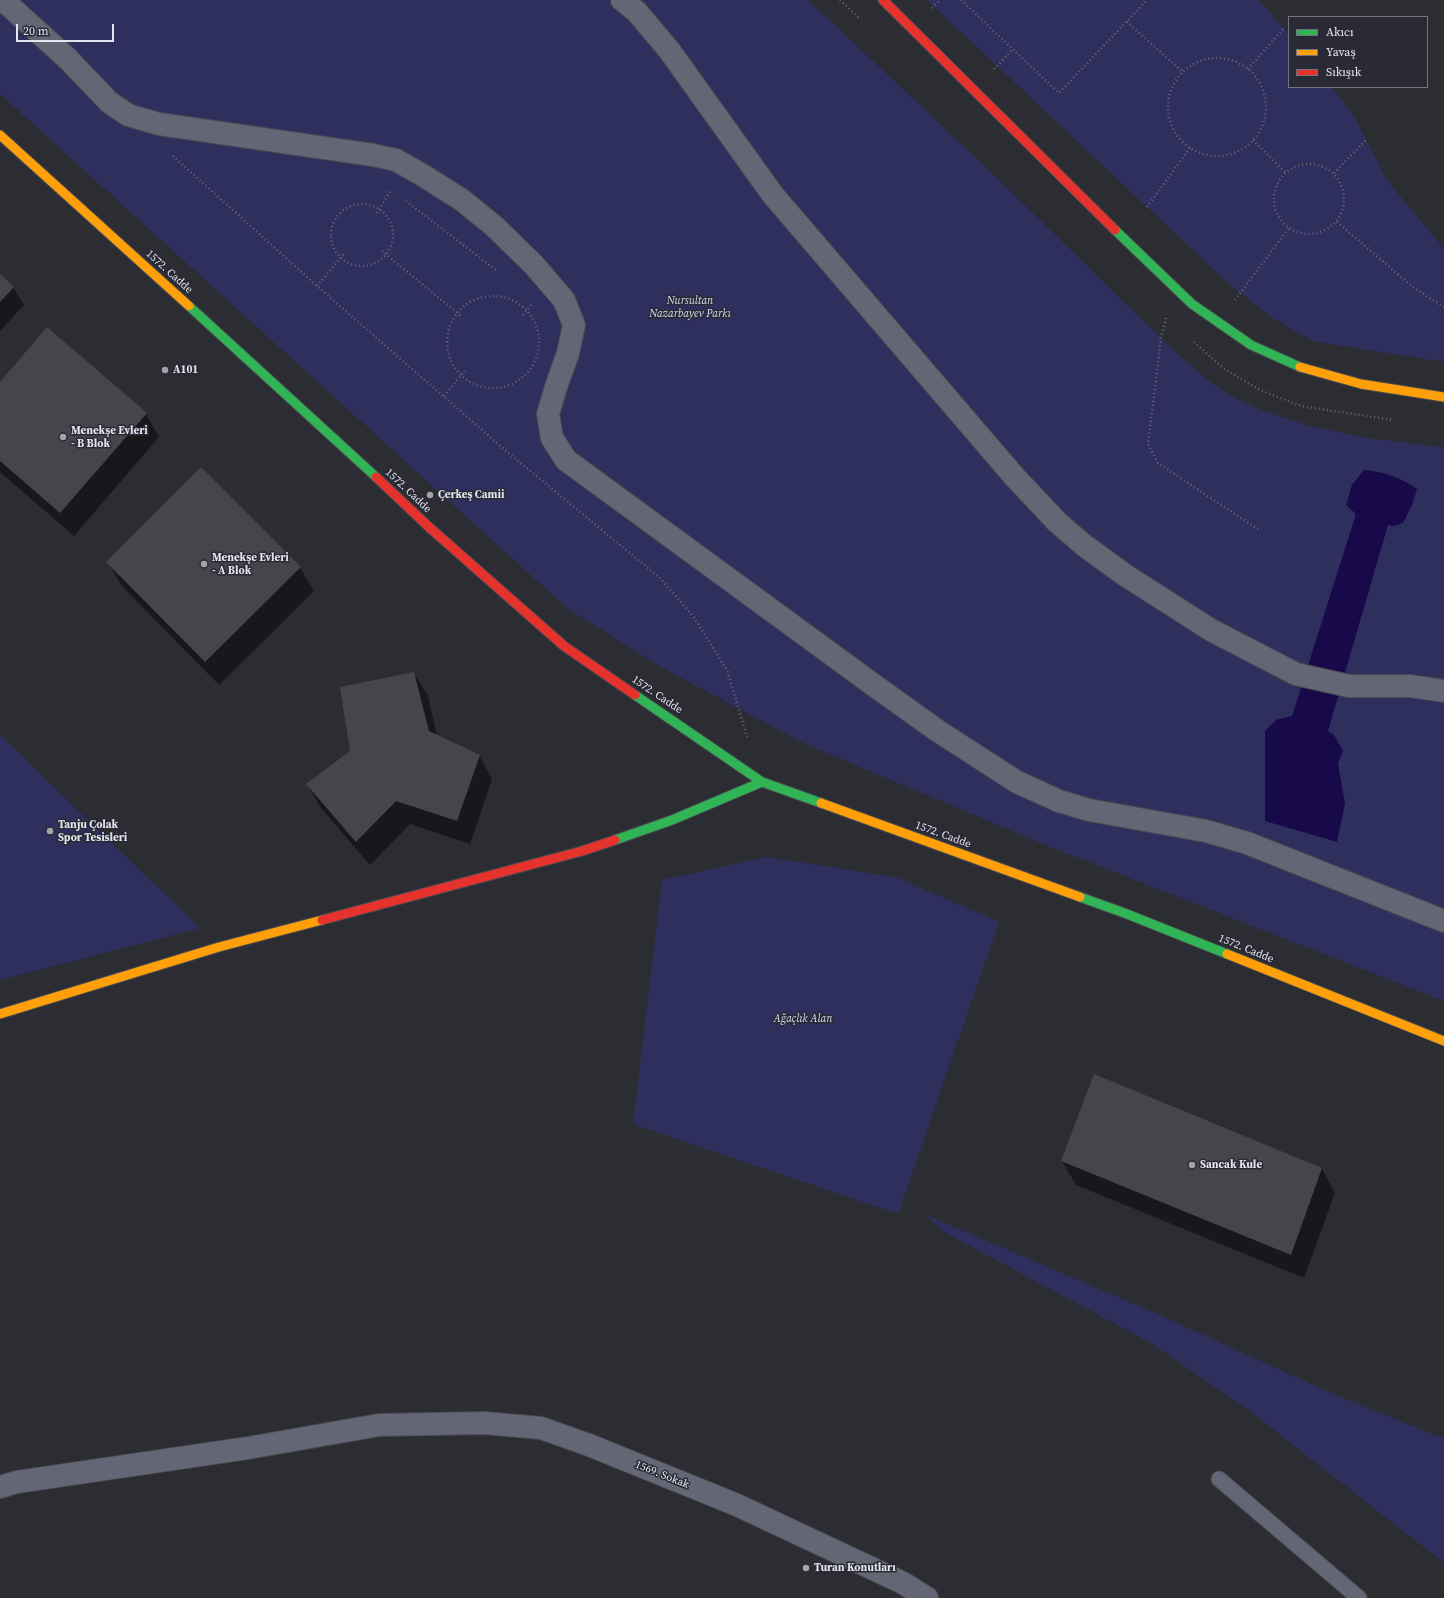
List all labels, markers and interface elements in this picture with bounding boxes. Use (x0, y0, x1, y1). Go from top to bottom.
scale bar (18, 16, 116, 42)
legend (1288, 16, 1428, 88)
text: 20 m (23, 23, 49, 39)
text: Akıcı (1326, 24, 1354, 40)
text: Yavaş (1326, 44, 1356, 60)
text: Sıkışık (1326, 64, 1361, 80)
street label: 1572. Cadde (143, 248, 195, 296)
park label: Nursultan Nazarbayev Parkı (649, 294, 731, 320)
place label: A101 (173, 363, 198, 377)
marker: A101 (160, 365, 170, 375)
place label: Menekşe Evleri - B Blok (71, 424, 148, 450)
marker: Menekşe Evleri - B Blok (58, 432, 68, 442)
street label: 1572. Cadde (382, 466, 434, 516)
place label: Çerkeş Camii (438, 488, 504, 502)
marker: Çerkeş Camii (425, 490, 435, 500)
place label: Menekşe Evleri - A Blok (212, 551, 289, 577)
marker: Menekşe Evleri - A Blok (199, 559, 209, 569)
street label: 1572. Cadde (629, 673, 685, 717)
place label: Tanju Çolak Spor Tesisleri (58, 818, 127, 844)
street label: 1572. Cadde (913, 819, 973, 851)
marker: Tanju Çolak Spor Tesisleri (45, 826, 55, 836)
street label: 1572. Cadde (1216, 932, 1276, 966)
park label: Ağaçlık Alan (774, 1012, 832, 1026)
place label: Sancak Kule (1200, 1158, 1262, 1172)
marker: Sancak Kule (1187, 1160, 1197, 1170)
street label: 1569. Sokak (633, 1458, 691, 1492)
place label: Turan Konutları (814, 1561, 896, 1575)
marker: Turan Konutları (801, 1563, 811, 1573)

